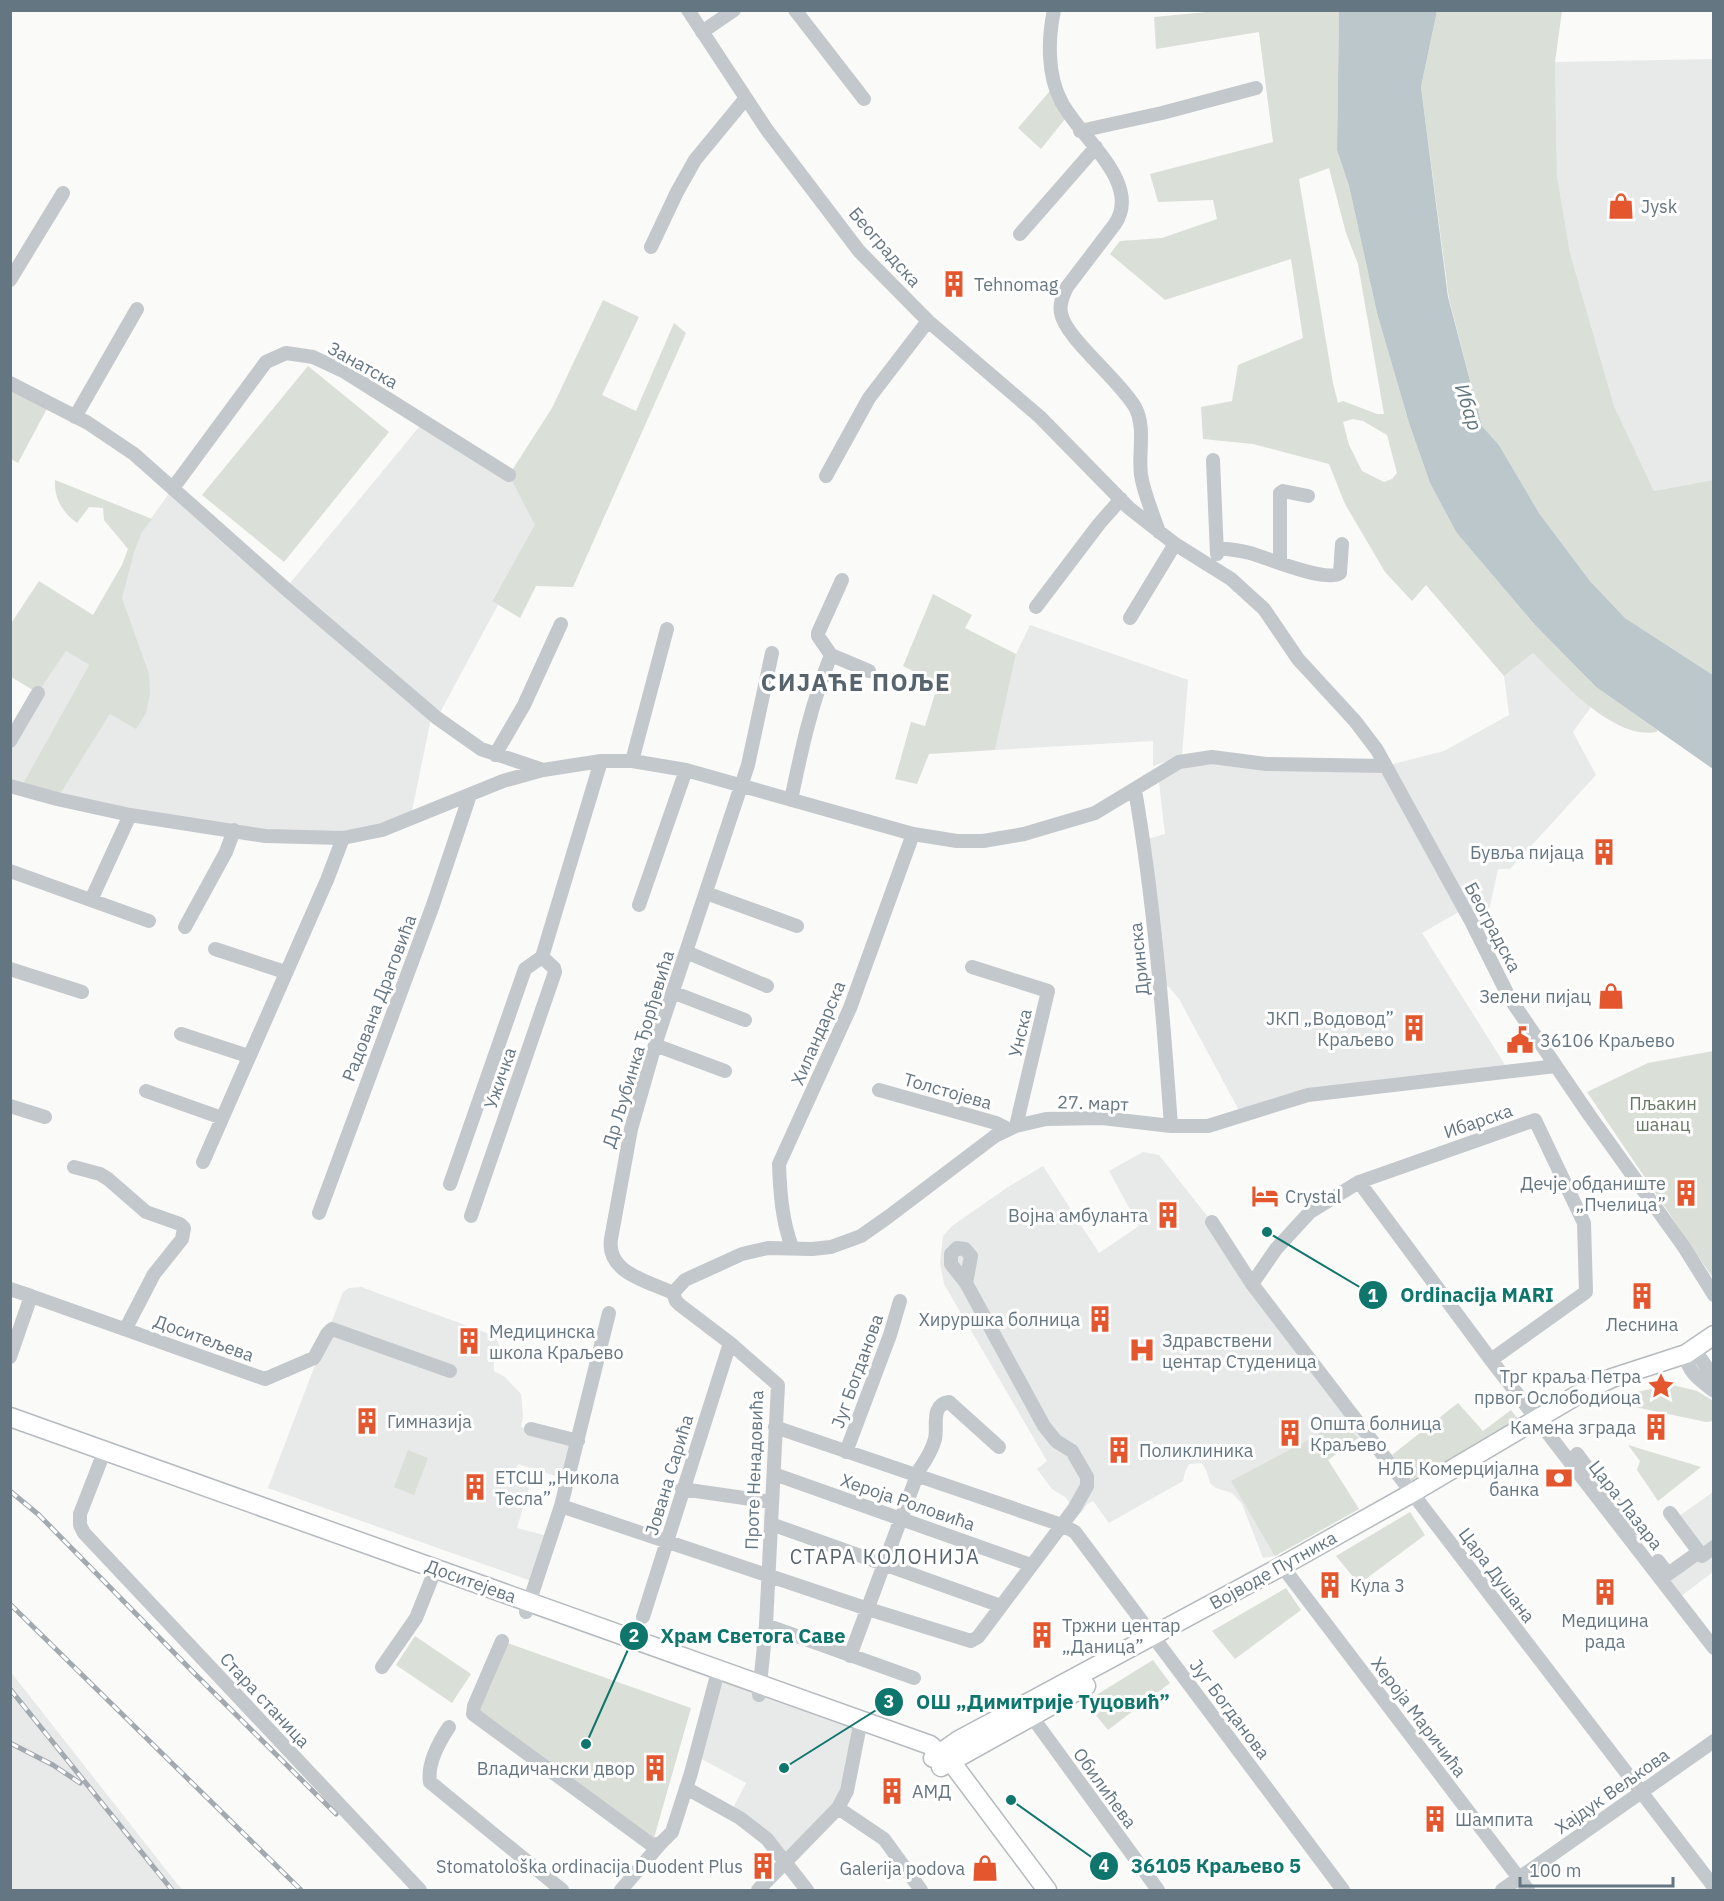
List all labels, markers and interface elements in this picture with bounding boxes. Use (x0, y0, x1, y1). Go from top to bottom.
shop icon: Jysk (1606, 191, 1636, 221)
place label: Jysk (1641, 195, 1678, 218)
street label: Београдска (844, 202, 926, 292)
building icon: Tehnomag (939, 269, 969, 299)
place label: Tehnomag (974, 273, 1059, 296)
street label: Занатска (324, 336, 402, 394)
water label: Ибар (1449, 380, 1489, 434)
district label: СИЈАЋЕ ПОЉЕ (761, 666, 951, 698)
building icon: Бувља пијаца (1589, 837, 1619, 867)
place label: Бувља пијаца (1470, 841, 1584, 864)
street label: Београдска (1460, 878, 1527, 976)
street label: Радована Драговића (337, 911, 422, 1085)
street label: Дринска (1124, 921, 1154, 997)
street label: Др Љубинка Ђорђевића (597, 947, 679, 1150)
street label: Хиландарска (786, 977, 850, 1089)
shop icon: Зелени пијац (1596, 981, 1626, 1011)
place label: Зелени пијац (1479, 985, 1591, 1008)
street label: Унска (1003, 1006, 1037, 1059)
place label: ЈКП „Водовод” Краљево (1266, 1007, 1394, 1051)
building icon: ЈКП „Водовод” Краљево (1399, 1013, 1429, 1043)
public building icon: 36106 Краљево (1505, 1025, 1535, 1055)
place label: 36106 Краљево (1540, 1029, 1675, 1052)
street label: Ужичка (479, 1044, 521, 1112)
street label: Толстојева (901, 1067, 995, 1115)
street label: 27. март (1057, 1090, 1130, 1116)
park label: Пљакин шанац (1629, 1092, 1697, 1136)
street label: Ибарска (1441, 1098, 1516, 1143)
place label: Дечје обданиште „Пчелица” (1521, 1172, 1666, 1216)
building icon: Дечје обданиште „Пчелица” (1671, 1178, 1701, 1208)
hotel icon: Crystal (1250, 1181, 1280, 1211)
place label: Crystal (1285, 1185, 1341, 1208)
building icon: Војна амбуланта (1153, 1200, 1183, 1230)
place label: Војна амбуланта (1008, 1204, 1148, 1227)
callout: Ordinacija MARI (1358, 1276, 1566, 1314)
text: Ordinacija MARI (1400, 1281, 1554, 1308)
building icon: Леснина (1627, 1281, 1657, 1311)
text: 1 (1368, 1284, 1379, 1307)
building icon: Хируршка болница (1085, 1304, 1115, 1334)
place label: Хируршка болница (919, 1308, 1080, 1331)
street label: Доситељева (151, 1309, 258, 1367)
street label: Југ Богданова (826, 1311, 888, 1431)
place label: Леснина (1606, 1313, 1679, 1336)
place label: Медицинска школа Краљево (489, 1320, 624, 1364)
building icon: Медицинска школа Краљево (454, 1326, 484, 1356)
place label: Здравствени центар Студеница (1162, 1329, 1317, 1373)
hospital icon: Здравствени центар Студеница (1127, 1335, 1157, 1365)
place label: Трг краља Петра првог Ослободиоца (1474, 1365, 1641, 1409)
place icon: Трг краља Петра првог Ослободиоца (1646, 1371, 1676, 1401)
street label: Проте Ненадовића (740, 1389, 768, 1550)
building icon: Гимназија (352, 1406, 382, 1436)
place label: Гимназија (387, 1410, 472, 1433)
street label: Јована Сарића (640, 1412, 698, 1538)
place label: Општа болница Краљево (1310, 1412, 1442, 1456)
building icon: Камена зграда (1641, 1412, 1671, 1442)
place label: Камена зграда (1510, 1416, 1636, 1439)
building icon: Општа болница Краљево (1275, 1418, 1305, 1448)
building icon: Поликлиника (1104, 1435, 1134, 1465)
place label: Поликлиника (1139, 1439, 1254, 1462)
street label: Цара Лазара (1584, 1456, 1668, 1555)
place label: НЛБ Комерцијална банка (1378, 1457, 1539, 1501)
bank icon: НЛБ Комерцијална банка (1544, 1463, 1574, 1493)
place label: ЕТСШ „Никола Тесла” (495, 1466, 620, 1510)
street label: Хероја Роловића (838, 1468, 979, 1536)
building icon: ЕТСШ „Никола Тесла” (460, 1472, 490, 1502)
street label: Цара Душана (1454, 1523, 1540, 1627)
street label: Војводе Путника (1205, 1525, 1341, 1614)
district label: СТАРА КОЛОНИЈА (790, 1543, 980, 1570)
street label: Доситејева (423, 1554, 520, 1608)
building icon: Кула 3 (1315, 1570, 1345, 1600)
place label: Кула 3 (1350, 1574, 1405, 1597)
building icon: Медицина рада (1590, 1577, 1620, 1607)
place label: Медицина рада (1561, 1609, 1649, 1653)
place label: Тржни центар „Даница” (1062, 1614, 1181, 1658)
callout: Храм Светога Саве (619, 1617, 858, 1655)
building icon: Тржни центар „Даница” (1027, 1620, 1057, 1650)
text: Храм Светога Саве (661, 1622, 845, 1649)
text: 2 (629, 1624, 639, 1647)
street label: Стара станица (215, 1648, 315, 1753)
street label: Хероја Маричића (1366, 1652, 1472, 1782)
street label: Југ Богданова (1185, 1654, 1275, 1764)
callout: ОШ „Димитрије Туцовић” (874, 1683, 1181, 1721)
text: ОШ „Димитрије Туцовић” (916, 1688, 1170, 1715)
text: 3 (884, 1690, 894, 1713)
street label: Обилићева (1068, 1743, 1142, 1833)
street label: Хајдук Вељкова (1550, 1743, 1674, 1839)
building icon: Владичански двор (640, 1753, 670, 1783)
place label: Владичански двор (477, 1757, 635, 1780)
building icon: АМД (877, 1776, 907, 1806)
place label: АМД (912, 1780, 951, 1803)
building icon: Шампита (1420, 1804, 1450, 1834)
place label: Шампита (1455, 1808, 1534, 1831)
callout: 36105 Краљево 5 (1089, 1847, 1313, 1885)
scale bar (1520, 1850, 1673, 1888)
building icon: Stomatološka ordinacija Duodent Plus (748, 1851, 778, 1881)
text: 36105 Краљево 5 (1131, 1852, 1301, 1879)
shop icon: Galerija podova (970, 1853, 1000, 1883)
text: 4 (1099, 1854, 1110, 1877)
place label: Stomatološka ordinacija Duodent Plus (436, 1855, 743, 1878)
place label: Galerija podova (839, 1857, 965, 1880)
text: 100 m (1529, 1859, 1581, 1882)

